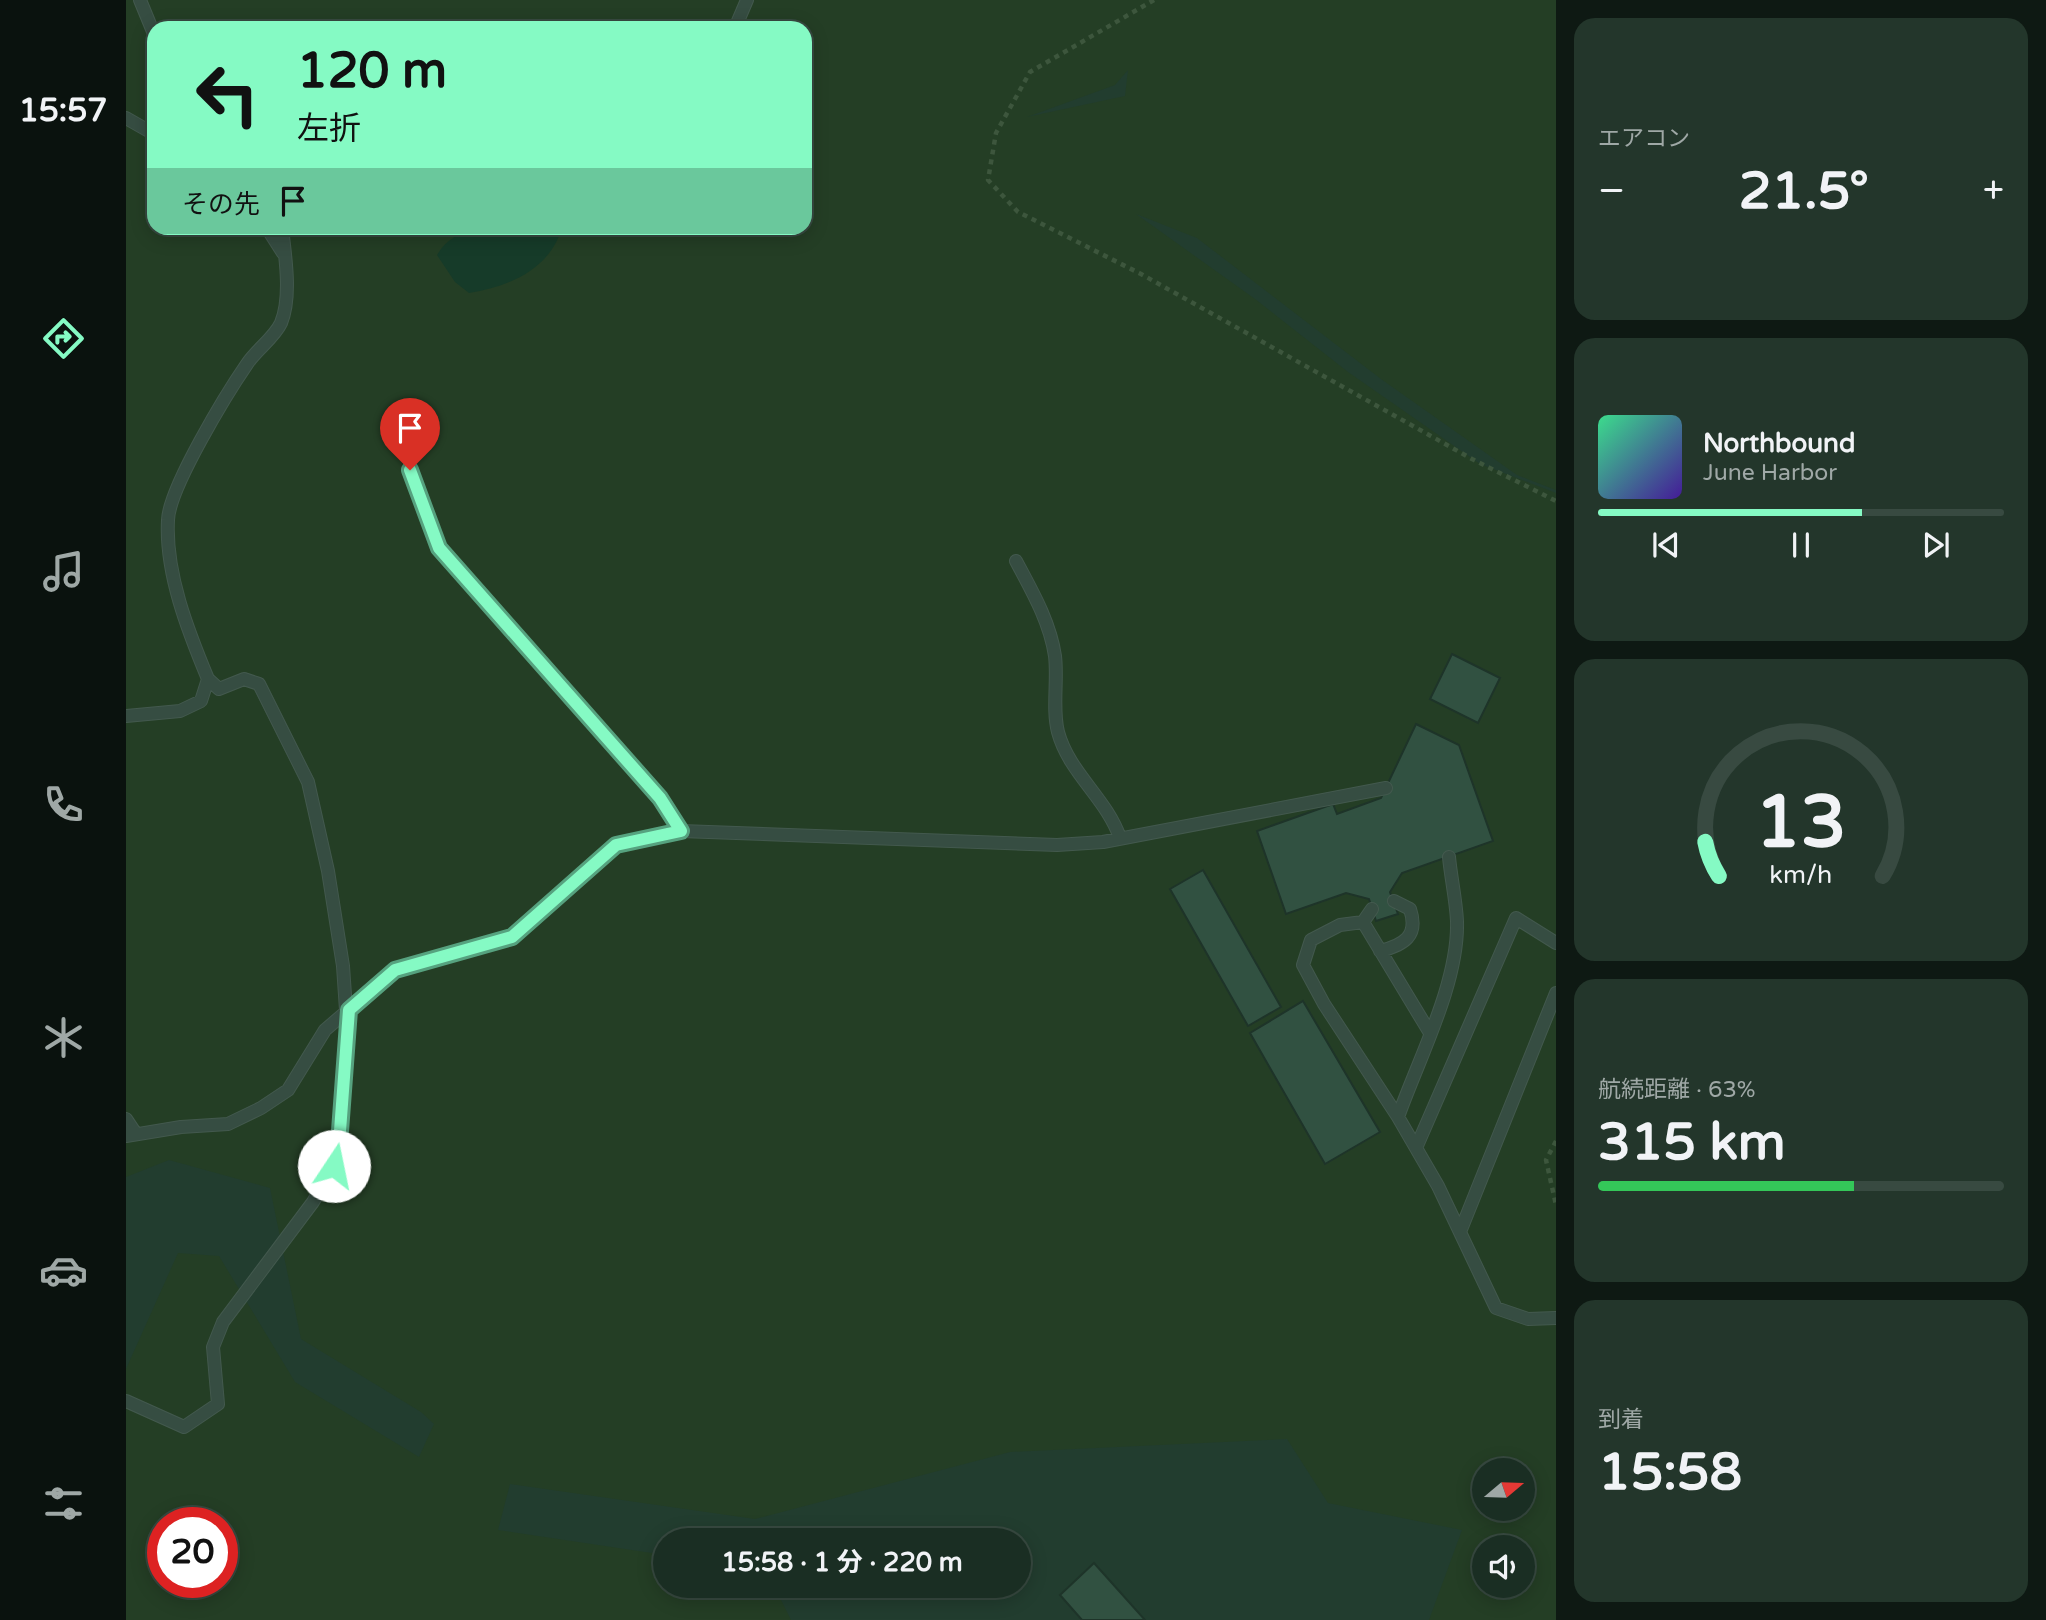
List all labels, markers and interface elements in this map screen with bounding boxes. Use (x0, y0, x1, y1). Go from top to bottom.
text: 120 m (297, 42, 447, 101)
icon: left (182, 49, 273, 140)
text: 15:57 (19, 92, 107, 130)
text: 左折 (297, 110, 361, 148)
text: エアコン (1598, 125, 1690, 153)
text: 21.5° (1739, 160, 1869, 223)
text: − (1598, 168, 1625, 214)
text: + (1983, 168, 2004, 214)
icon: arrive (274, 182, 312, 220)
text: その先 (182, 189, 260, 220)
icon: directions (39, 314, 88, 363)
pin (380, 398, 440, 470)
icon: arrive (391, 409, 429, 447)
text: Northbound (1703, 428, 1855, 459)
text: June Harbor (1703, 459, 1837, 487)
icon: previous (1647, 526, 1685, 564)
icon: pause (1782, 526, 1820, 564)
icon: next (1917, 526, 1955, 564)
icon: music (39, 547, 88, 596)
text: 13 (1755, 779, 1847, 867)
icon: phone (39, 780, 88, 829)
text: km/h (1770, 860, 1832, 890)
icon: climate (39, 1013, 88, 1062)
text: 航続距離 · 63% (1598, 1076, 1756, 1104)
text: 315 km (1598, 1111, 1786, 1174)
position arrow (297, 1129, 371, 1203)
icon: car (39, 1246, 88, 1295)
text: 到着 (1598, 1406, 1644, 1434)
text: 15:58 (1598, 1441, 1742, 1504)
north arrow (1472, 1458, 1535, 1521)
map controls (1472, 1458, 1535, 1598)
icon: filters (39, 1479, 88, 1528)
speed limit sign: 20 (147, 1507, 238, 1598)
button: sound (1472, 1535, 1535, 1598)
text: 15:58 · 1 分 · 220 m (721, 1547, 963, 1578)

